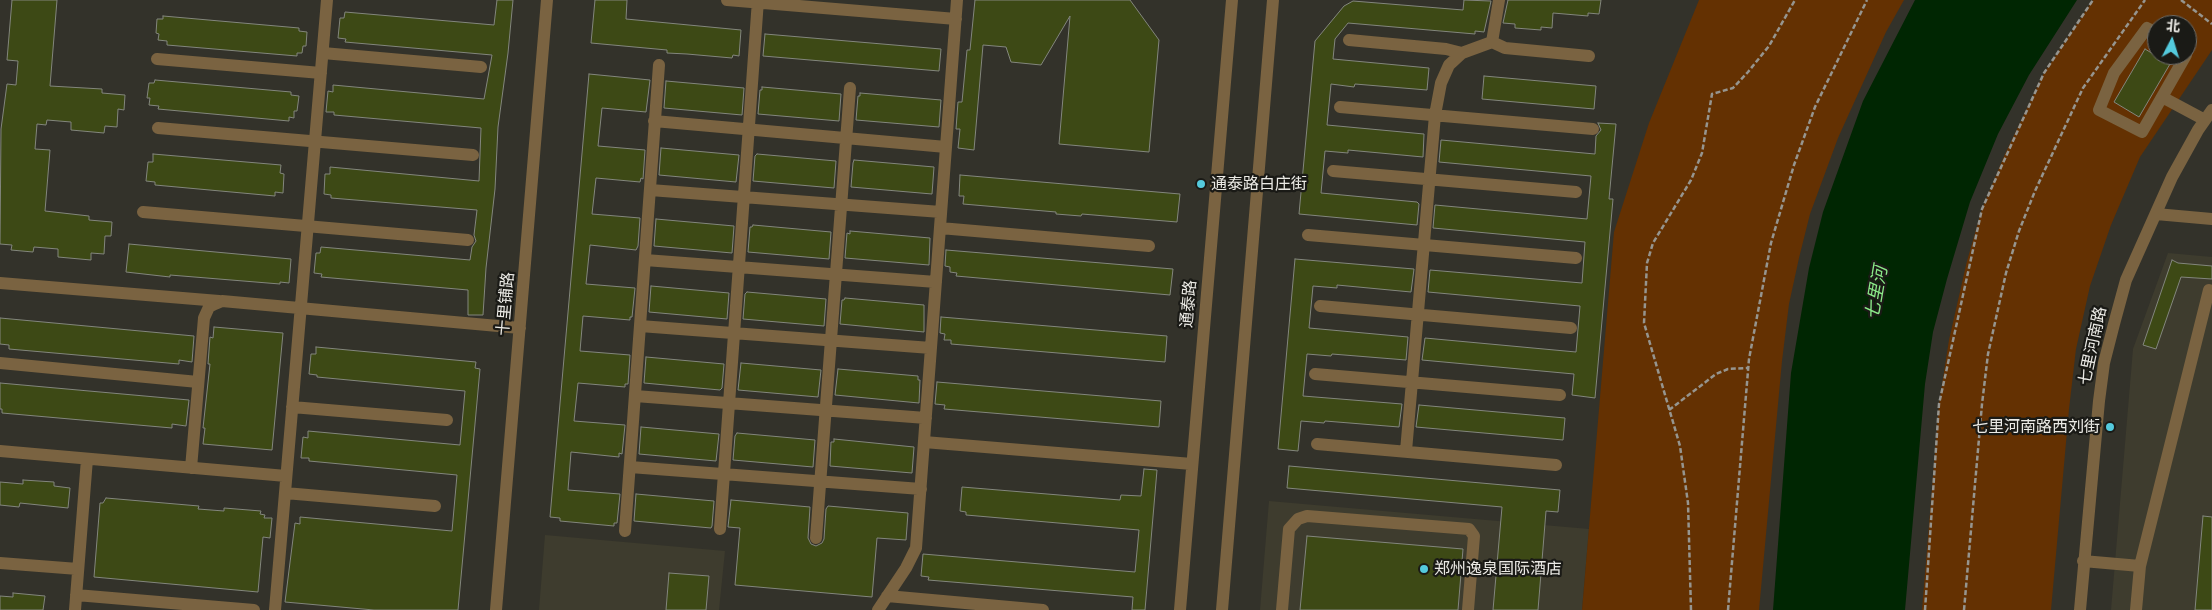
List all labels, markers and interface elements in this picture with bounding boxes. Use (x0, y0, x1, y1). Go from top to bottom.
north arrow (2147, 15, 2197, 65)
text: 北 (2165, 16, 2181, 36)
place label: 通泰路白庄街 (1211, 174, 1307, 194)
marker: 通泰路白庄街 (1195, 178, 1207, 190)
water label: 七里河 (1862, 265, 1892, 321)
street label: 十里铺路 (494, 271, 518, 337)
street label: 通泰路 (1177, 279, 1201, 329)
street label: 七里河南路 (2075, 305, 2111, 387)
place label: 七里河南路西刘街 (1972, 417, 2100, 437)
marker: 七里河南路西刘街 (2104, 421, 2116, 433)
place label: 郑州逸泉国际酒店 (1434, 559, 1562, 579)
marker: 郑州逸泉国际酒店 (1418, 563, 1430, 575)

